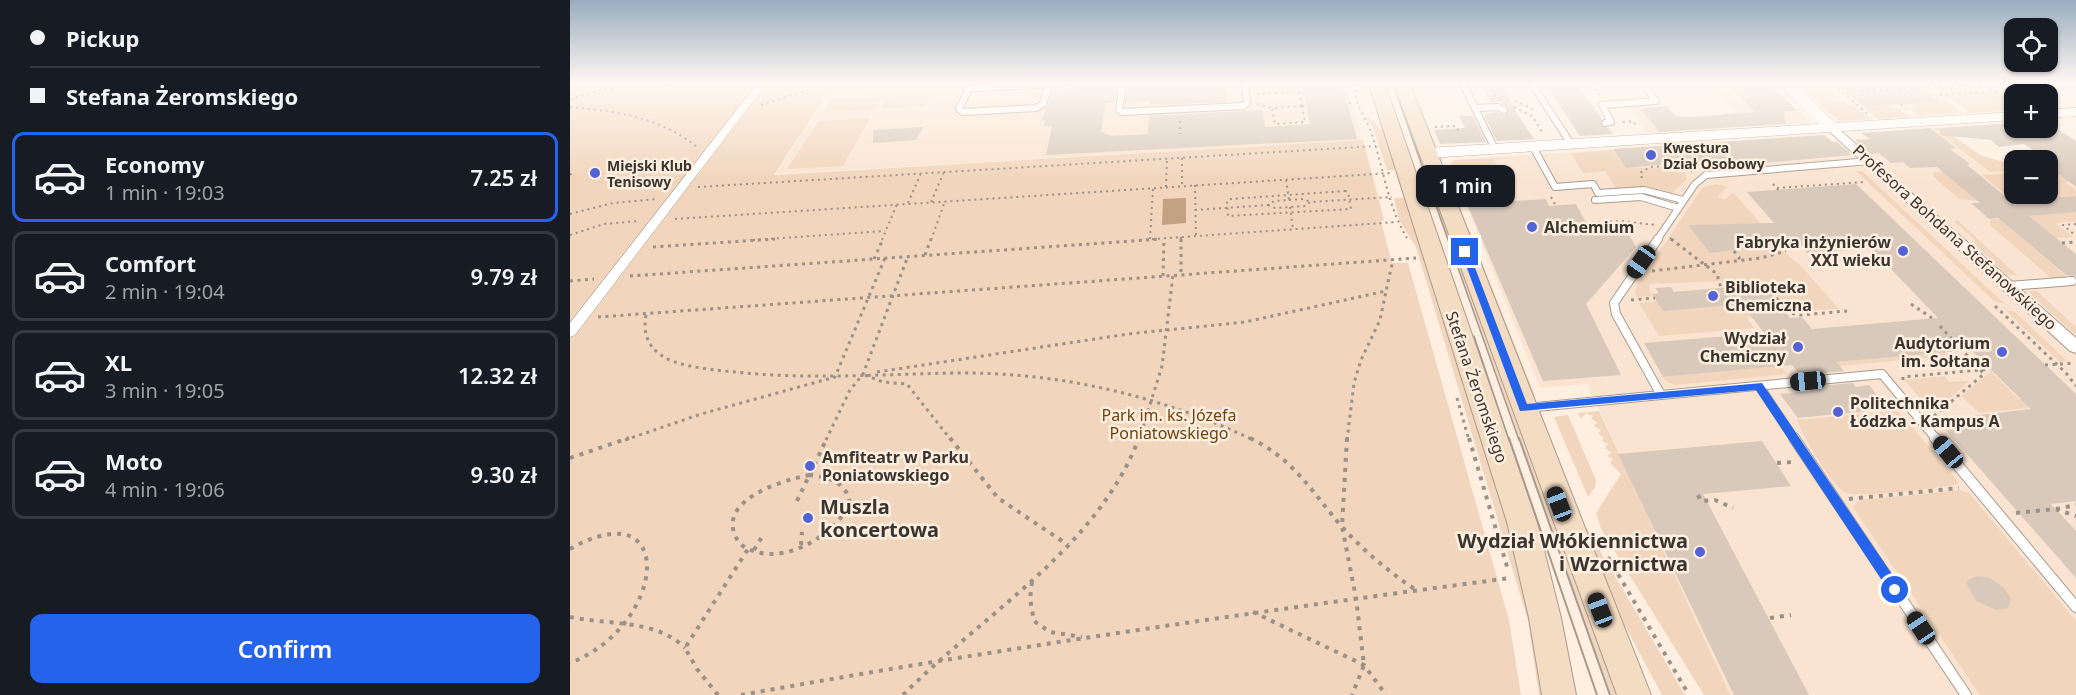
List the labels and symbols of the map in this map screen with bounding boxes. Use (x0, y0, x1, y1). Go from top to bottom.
place label: Kwestura Dział Osobowy (1663, 138, 1765, 173)
street label: Profesora Bohdana Stefanowskiego (1848, 139, 2062, 335)
marker: Kwestura Dział Osobowy (1644, 148, 1658, 162)
place label: Miejski Klub Tenisowy (607, 156, 692, 191)
callout: 1 min (1416, 165, 1514, 207)
marker: Miejski Klub Tenisowy (588, 166, 602, 180)
place label: Alchemium (1544, 216, 1634, 238)
marker: Alchemium (1525, 220, 1539, 234)
place label: Fabryka inżynierów XXI wieku (1735, 231, 1891, 271)
route end (1451, 238, 1478, 265)
car (1623, 242, 1659, 282)
marker: Fabryka inżynierów XXI wieku (1896, 244, 1910, 258)
place label: Biblioteka Chemiczna (1725, 276, 1812, 316)
marker: Biblioteka Chemiczna (1706, 289, 1720, 303)
street label: Stefana Żeromskiego (1441, 308, 1513, 466)
place label: Wydział Chemiczny (1700, 327, 1787, 367)
place label: Audytorium im. Sołtana (1894, 332, 1990, 372)
marker: Wydział Chemiczny (1791, 340, 1805, 354)
marker: Audytorium im. Sołtana (1995, 345, 2009, 359)
car (1789, 370, 1827, 392)
place label: Politechnika Łódzka - Kampus A (1850, 392, 2000, 432)
park label: Park im. ks. Józefa Poniatowskiego (1101, 404, 1237, 444)
marker: Politechnika Łódzka - Kampus A (1831, 405, 1845, 419)
car (1930, 432, 1966, 472)
place label: Amfiteatr w Parku Poniatowskiego (822, 446, 969, 486)
marker: Amfiteatr w Parku Poniatowskiego (803, 459, 817, 473)
car (1544, 484, 1574, 524)
place label: Muszla koncertowa (820, 493, 939, 543)
marker: Muszla koncertowa (801, 511, 815, 525)
place label: Wydział Włókiennictwa i Wzornictwa (1457, 527, 1688, 577)
marker: Wydział Włókiennictwa i Wzornictwa (1693, 545, 1707, 559)
route start (1881, 576, 1908, 603)
car (1585, 590, 1615, 630)
car (1903, 608, 1939, 648)

